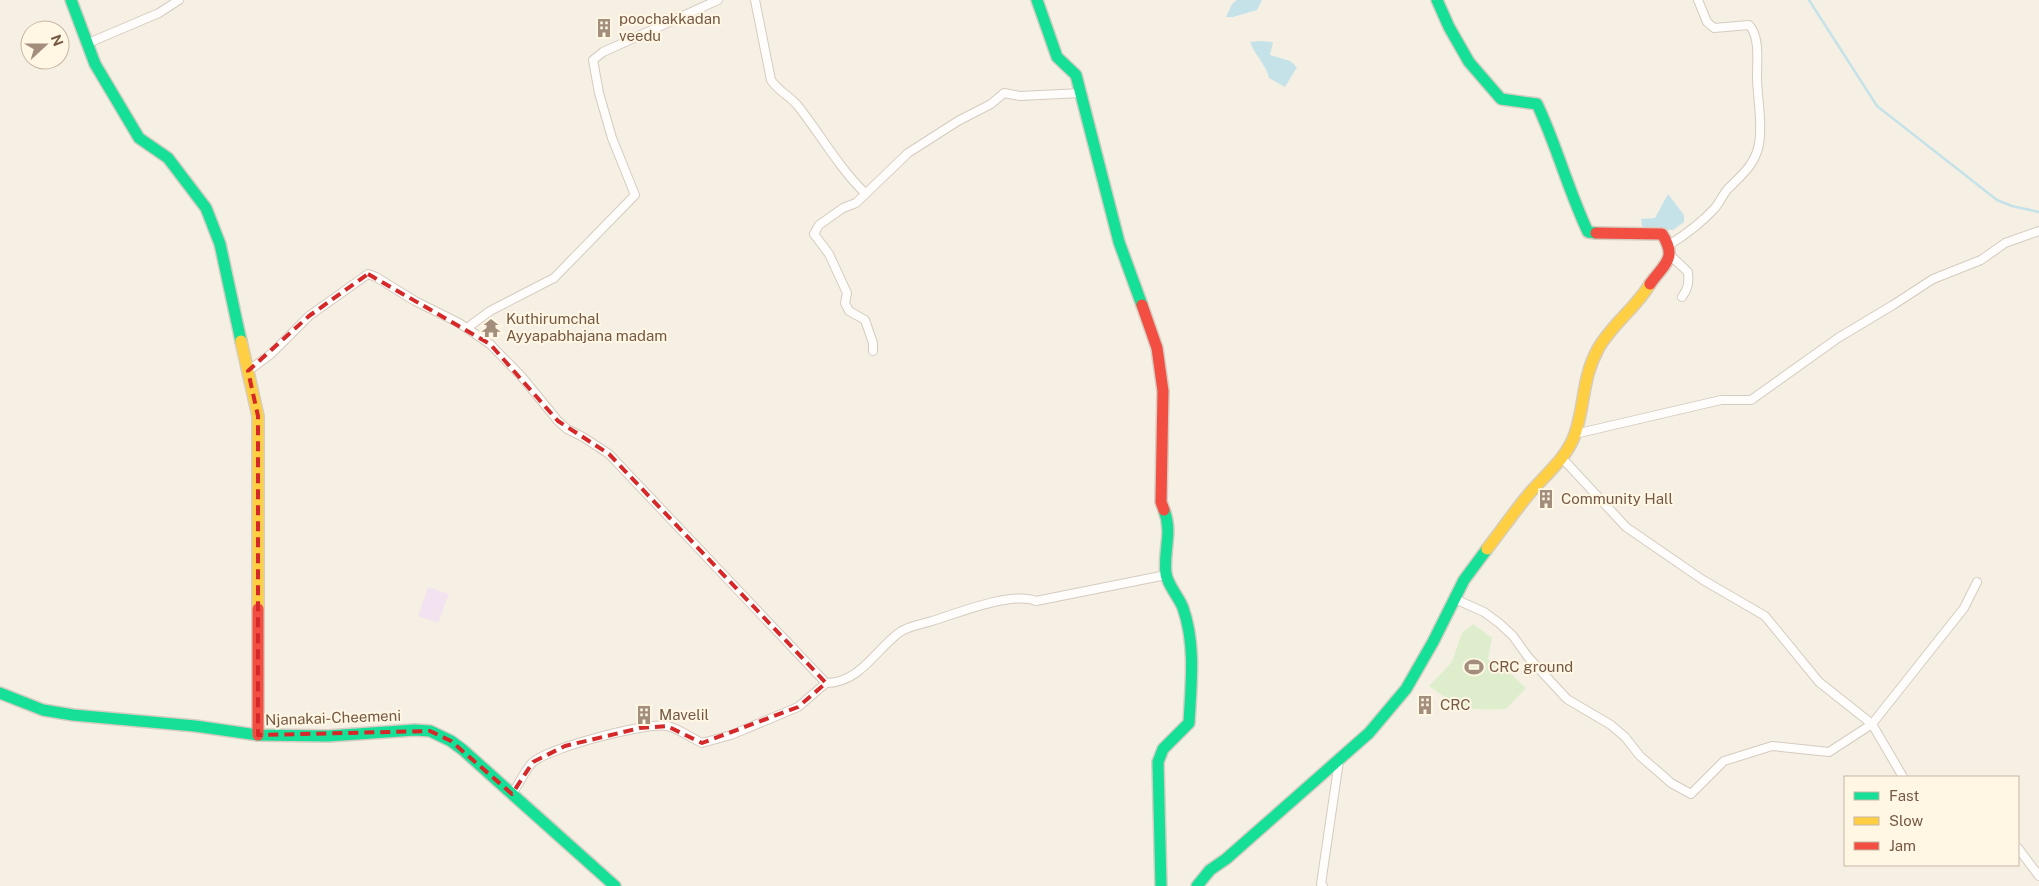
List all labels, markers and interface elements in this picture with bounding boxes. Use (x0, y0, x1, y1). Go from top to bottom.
place label: poochakkadan veedu (619, 10, 721, 44)
building icon: poochakkadan veedu (593, 17, 615, 39)
north arrow (20, 20, 70, 70)
text: N (48, 32, 67, 48)
place label: Kuthirumchal Ayyapabhajana madam (506, 310, 667, 344)
temple icon: Kuthirumchal Ayyapabhajana madam (480, 317, 502, 339)
building icon: Community Hall (1535, 488, 1557, 510)
place label: Community Hall (1561, 490, 1673, 507)
sports icon: CRC ground (1463, 656, 1485, 678)
place label: CRC ground (1489, 658, 1573, 675)
building icon: CRC (1414, 694, 1436, 716)
place label: CRC (1440, 696, 1471, 713)
building icon: Mavelil (633, 704, 655, 726)
place label: Mavelil (659, 706, 709, 723)
street label: Njanakai-Cheemeni (265, 707, 401, 728)
legend (1844, 776, 2019, 866)
text: Fast (1889, 787, 1919, 804)
text: Slow (1889, 812, 1924, 829)
text: Jam (1889, 837, 1916, 854)

